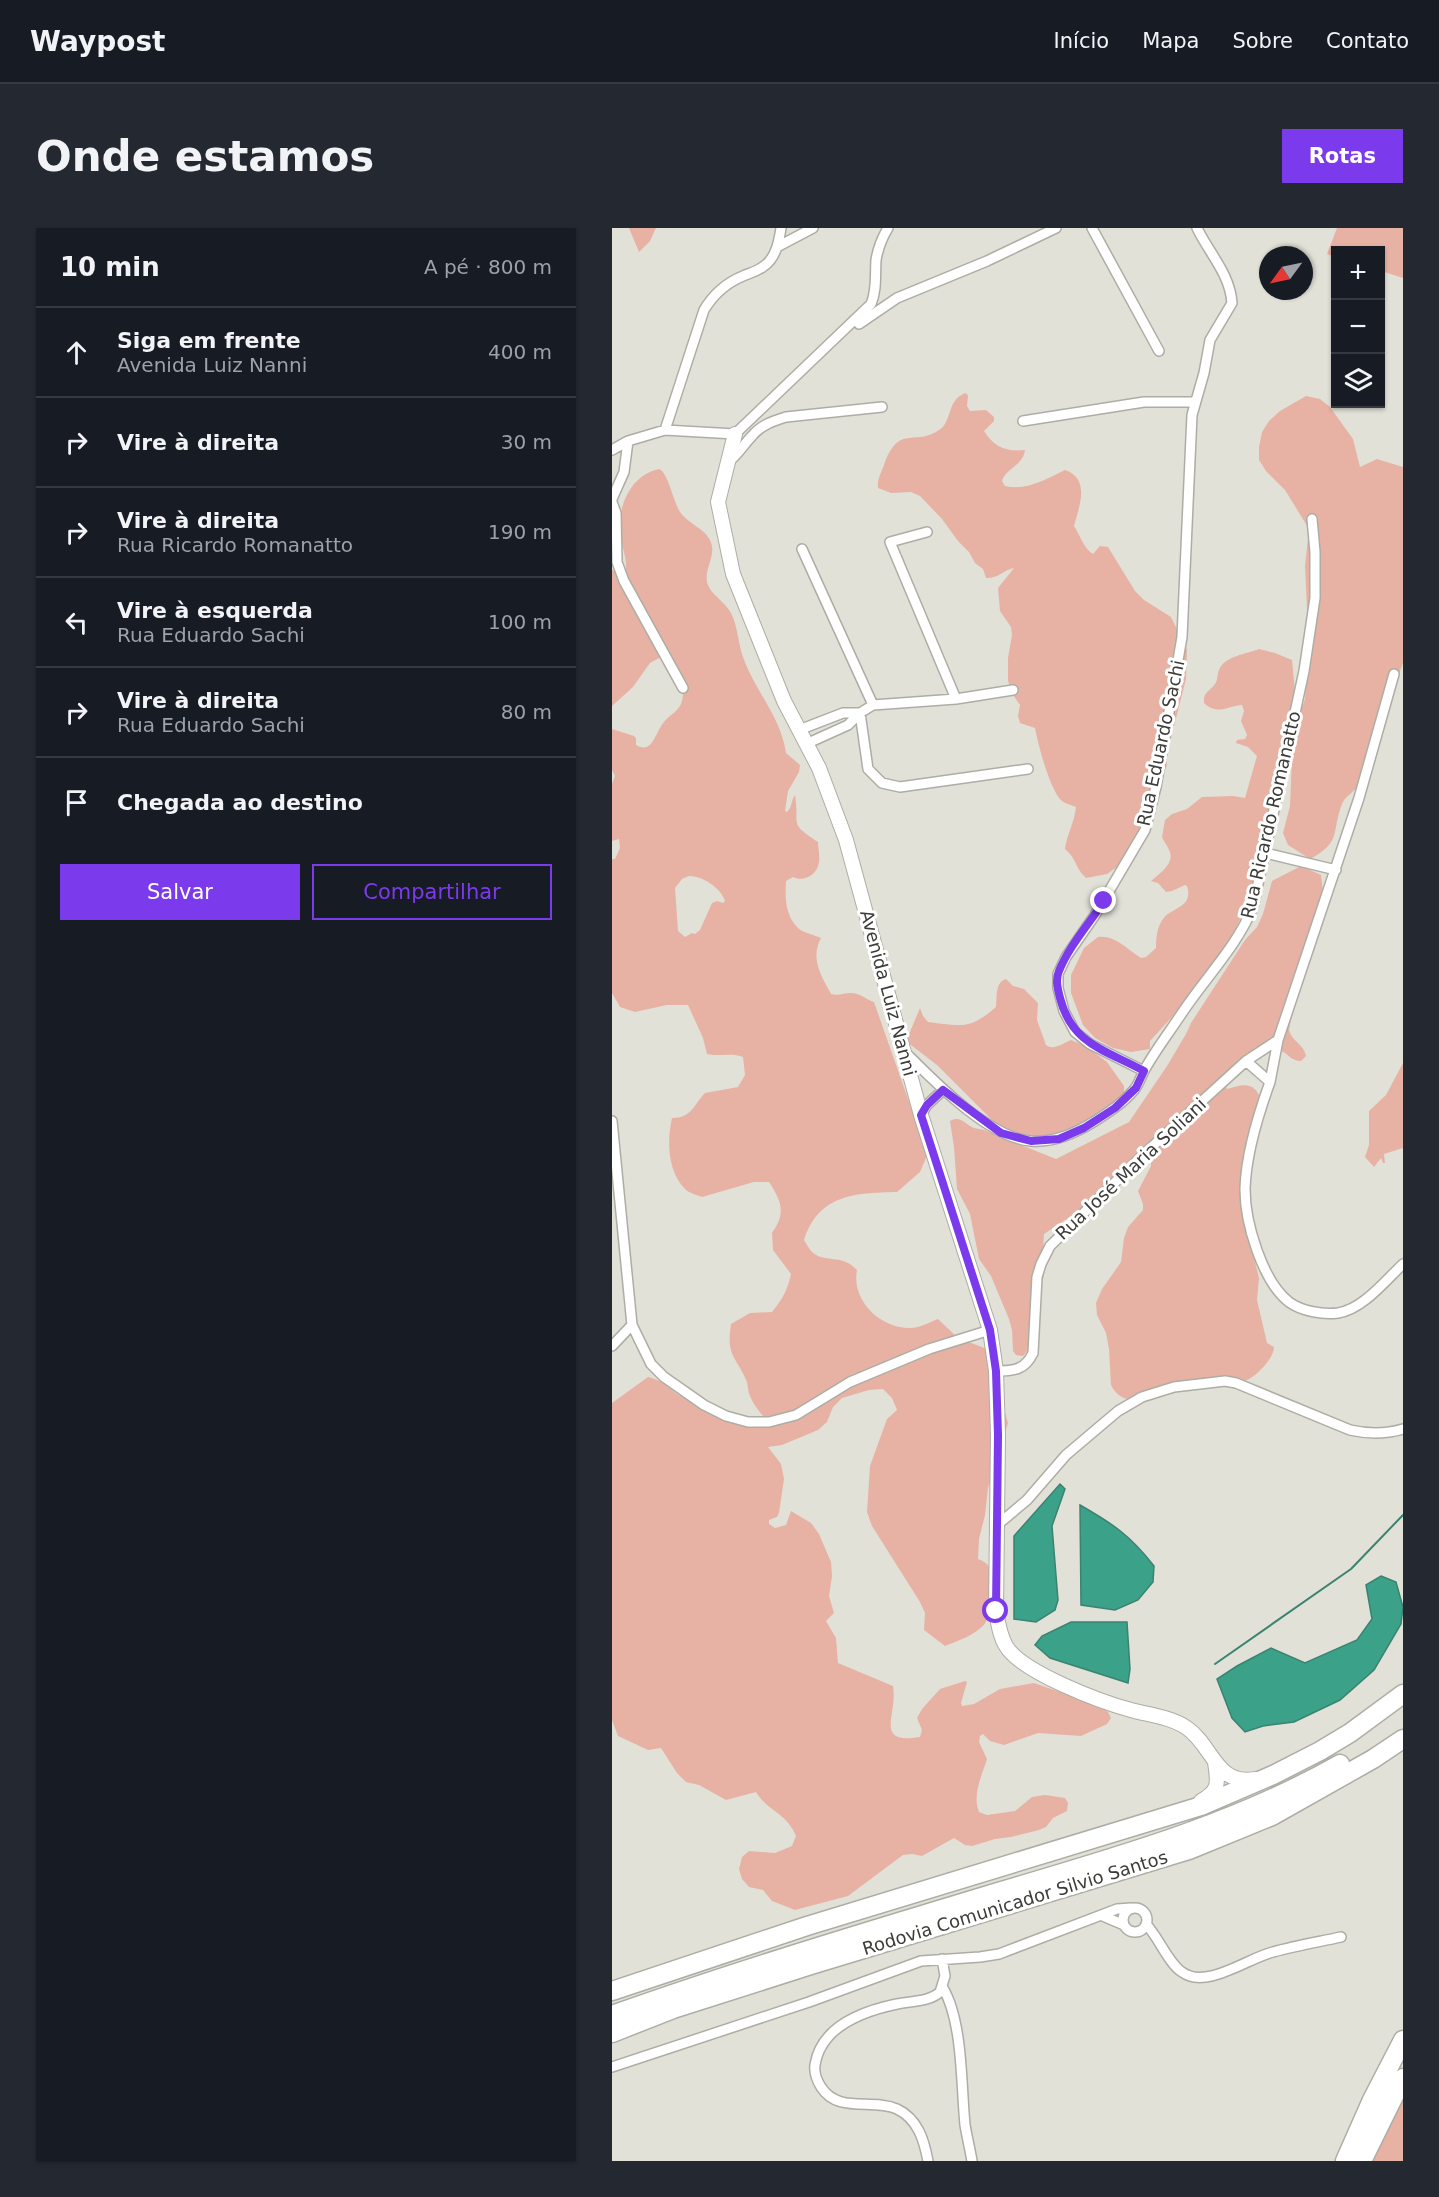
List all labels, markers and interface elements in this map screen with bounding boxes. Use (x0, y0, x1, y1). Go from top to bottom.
text: Waypost (30, 25, 166, 58)
text: Início (1054, 29, 1109, 53)
text: Mapa (1142, 29, 1199, 53)
text: Sobre (1232, 29, 1293, 53)
text: Contato (1326, 29, 1409, 53)
button: Rotas (1282, 129, 1403, 183)
text: Onde estamos (36, 132, 374, 181)
north arrow (1259, 246, 1313, 300)
map controls (1331, 246, 1385, 408)
button: + (1331, 246, 1385, 300)
text: 10 min (60, 252, 160, 282)
text: A pé · 800 m (424, 255, 552, 279)
button: − (1331, 300, 1385, 354)
text: Siga em frente (117, 328, 301, 353)
icon: ahead (60, 336, 93, 369)
text: 400 m (488, 340, 552, 364)
text: Avenida Luiz Nanni (117, 353, 307, 377)
button: layers (1331, 354, 1385, 408)
icon: right (60, 426, 93, 459)
text: Vire à direita (117, 430, 279, 455)
text: 30 m (501, 430, 552, 454)
text: Vire à direita (117, 508, 279, 533)
icon: right (60, 516, 93, 549)
text: 190 m (488, 520, 552, 544)
text: Rua Ricardo Romanatto (117, 533, 353, 557)
text: Vire à esquerda (117, 598, 313, 623)
icon: left (60, 606, 93, 639)
text: 100 m (488, 610, 552, 634)
text: Rua Eduardo Sachi (117, 623, 305, 647)
street label: Rua Eduardo Sachi (1133, 658, 1188, 828)
text: Vire à direita (117, 688, 279, 713)
icon: right (60, 696, 93, 729)
text: 80 m (501, 700, 552, 724)
street label: Rua Ricardo Romanatto (1236, 709, 1305, 921)
text: Rua Eduardo Sachi (117, 713, 305, 737)
icon: arrive (60, 786, 93, 819)
text: Chegada ao destino (117, 790, 363, 815)
button: Salvar (60, 864, 300, 920)
button: Compartilhar (312, 864, 552, 920)
route end (1090, 887, 1116, 913)
street label: Avenida Luiz Nanni (856, 907, 921, 1078)
street label: Rua José Maria Soliani (1051, 1093, 1210, 1244)
route start (982, 1597, 1008, 1623)
street label: Rodovia Comunicador Silvio Santos (860, 1846, 1170, 1959)

